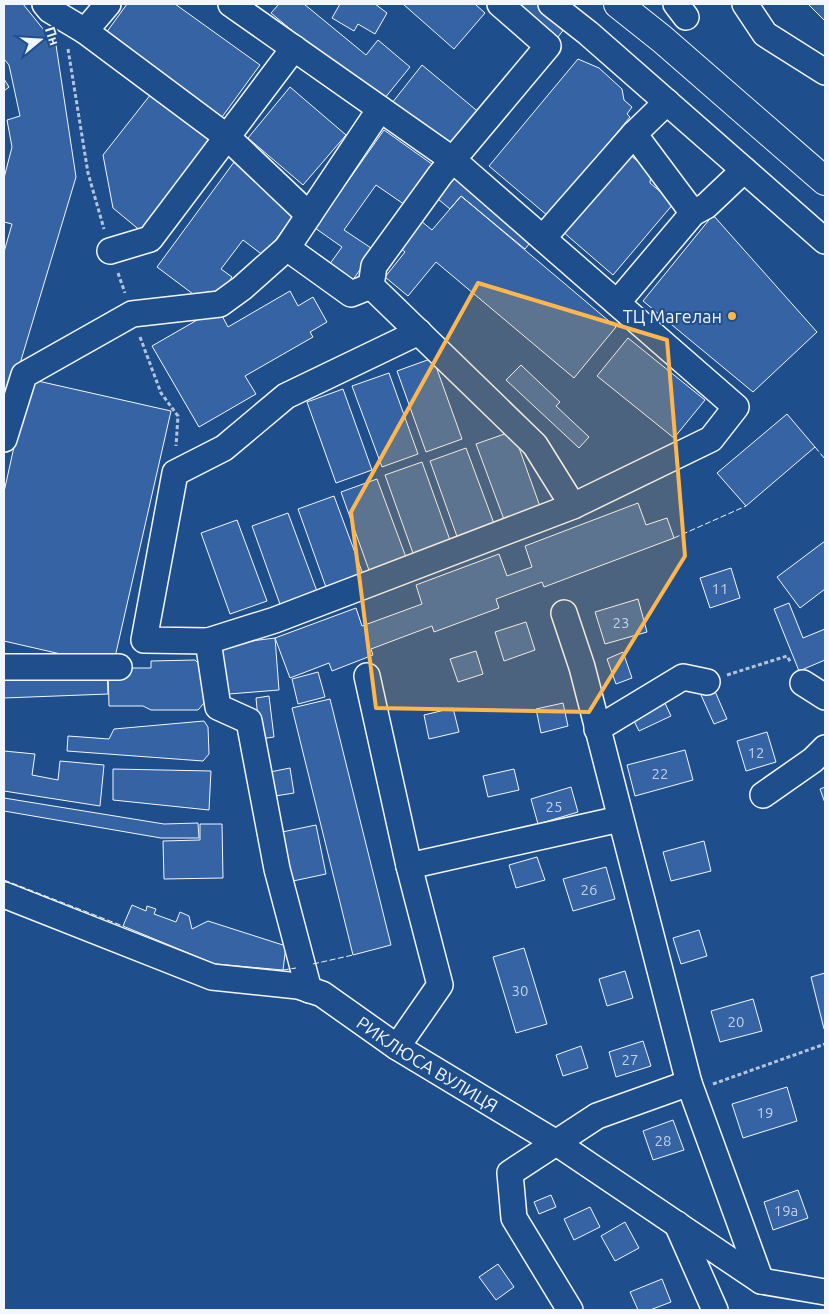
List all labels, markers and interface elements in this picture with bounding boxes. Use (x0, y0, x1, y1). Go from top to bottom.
north arrow (15, 15, 65, 65)
text: Пн (42, 25, 63, 47)
place label: ТЦ Магелан (623, 306, 722, 326)
marker: ТЦ Магелан (726, 310, 738, 322)
house number: 11 (712, 580, 728, 597)
house number: 23 (613, 614, 629, 631)
house number: 12 (748, 744, 764, 761)
house number: 22 (652, 765, 668, 782)
house number: 25 (546, 798, 562, 815)
house number: 26 (581, 881, 597, 898)
house number: 30 (512, 982, 528, 999)
street label: РИКЛЮСА ВУЛИЦЯ (353, 1012, 502, 1116)
house number: 20 (728, 1013, 744, 1030)
house number: 27 (622, 1051, 638, 1068)
house number: 19 (757, 1104, 773, 1121)
house number: 28 (655, 1132, 671, 1149)
house number: 19а (774, 1202, 798, 1219)

